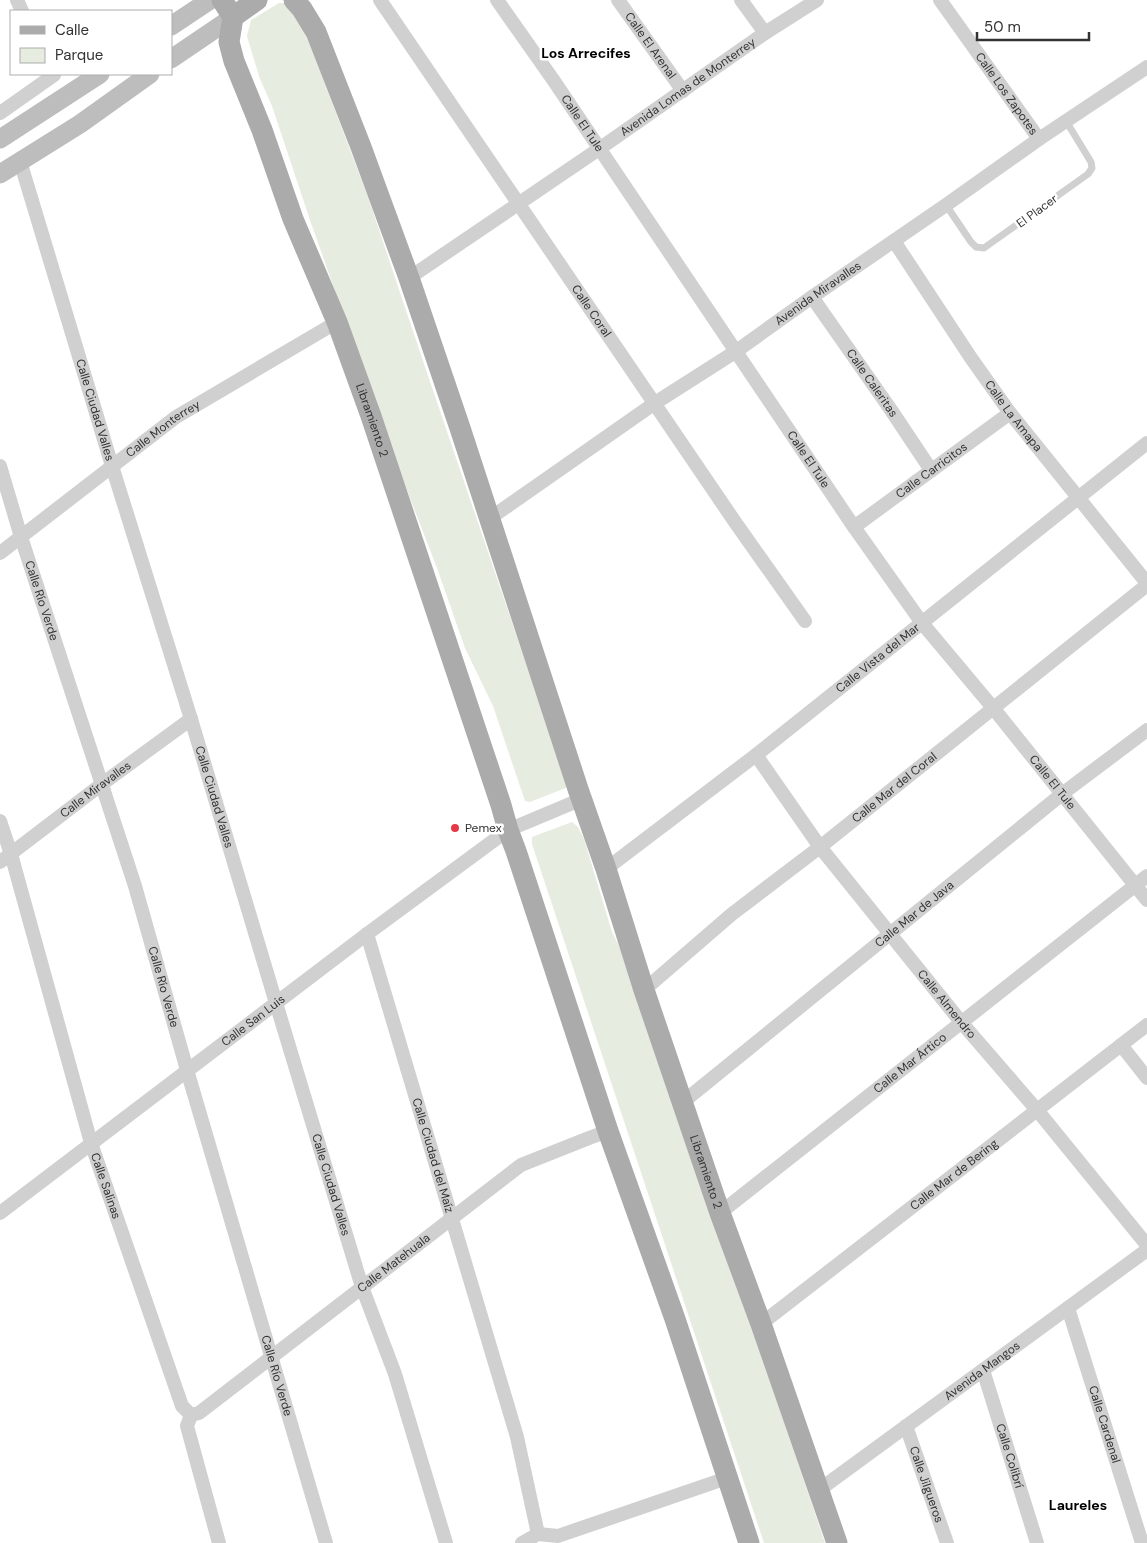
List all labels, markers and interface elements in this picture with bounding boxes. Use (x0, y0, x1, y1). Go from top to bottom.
street label: Calle El Arenal (621, 9, 680, 82)
legend (10, 10, 172, 75)
scale bar (977, 10, 1090, 42)
text: 50 m (984, 17, 1021, 37)
text: Calle (55, 20, 89, 40)
street label: Avenida Lomas de Monterrey (617, 34, 759, 140)
district label: Los Arrecifes (541, 44, 631, 62)
text: Parque (55, 45, 103, 65)
street label: Calle Los Zapotes (972, 49, 1042, 138)
street label: Calle El Tule (557, 92, 608, 155)
street label: El Placer (1013, 190, 1061, 231)
street label: Avenida Miravalles (772, 258, 864, 329)
street label: Calle Coral (568, 282, 615, 340)
street label: Calle Caleritas (843, 346, 902, 420)
street label: Calle Ciudad Valles (72, 357, 118, 463)
street label: Calle La Amapa (981, 377, 1046, 455)
street label: Libramiento 2 (352, 381, 392, 459)
street label: Calle Monterrey (123, 396, 203, 461)
street label: Calle El Tule (783, 428, 834, 491)
street label: Calle Carricitos (892, 439, 971, 502)
street label: Calle Río Verde (21, 559, 62, 643)
street label: Calle Vista del Mar (832, 619, 923, 696)
street label: Calle Ciudad Valles (191, 744, 237, 850)
street label: Calle Mar del Coral (848, 749, 940, 826)
street label: Calle El Tule (1026, 751, 1079, 813)
street label: Calle Miravalles (57, 757, 134, 821)
place label: Pemex (465, 820, 502, 836)
marker: Pemex (449, 822, 461, 834)
street label: Calle Mar de Java (871, 877, 957, 951)
street label: Calle Río Verde (144, 945, 183, 1029)
street label: Calle Almendro (914, 966, 980, 1042)
street label: Calle San Luis (218, 991, 288, 1050)
street label: Calle Mar Ártico (870, 1029, 950, 1097)
street label: Calle Ciudad del Maíz (408, 1096, 458, 1215)
street label: Calle Ciudad Valles (308, 1132, 354, 1238)
street label: Libramiento 2 (686, 1133, 726, 1211)
street label: Calle Mar de Bering (907, 1135, 1001, 1214)
street label: Calle Salinas (87, 1151, 125, 1221)
street label: Calle Matehuala (354, 1230, 433, 1296)
street label: Calle Río Verde (257, 1333, 296, 1418)
street label: Avenida Mangos (941, 1338, 1023, 1404)
street label: Calle Cardenal (1085, 1384, 1124, 1465)
street label: Calle Colibrí (992, 1422, 1027, 1490)
street label: Calle Jilgueros (906, 1444, 947, 1525)
district label: Laureles (1049, 1496, 1107, 1514)

